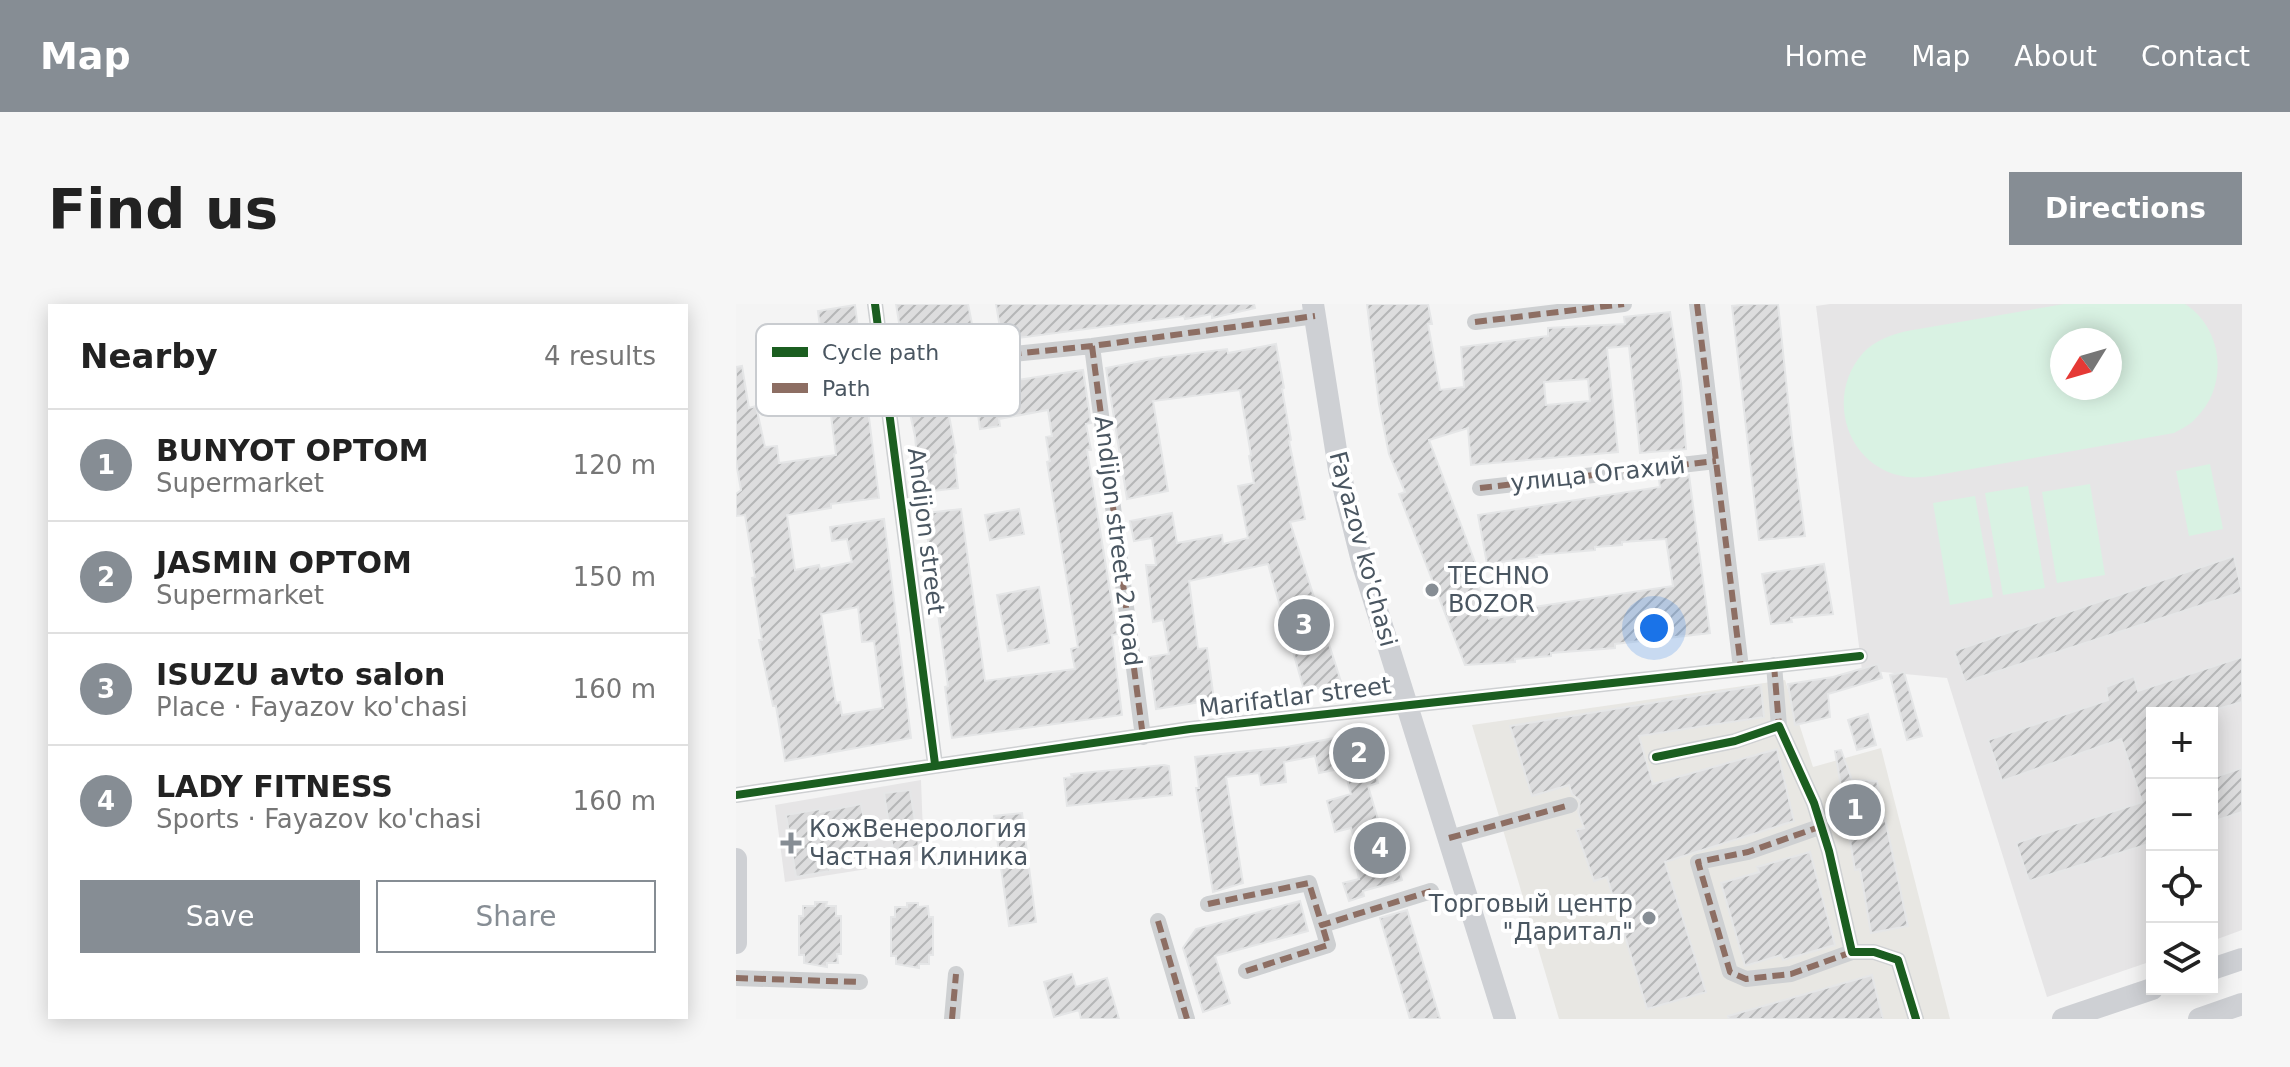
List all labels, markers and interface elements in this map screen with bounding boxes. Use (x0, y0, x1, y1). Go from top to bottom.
text: Map (40, 34, 131, 78)
text: Home (1784, 40, 1867, 73)
text: Map (1911, 40, 1970, 73)
text: About (2014, 40, 2097, 73)
text: Contact (2141, 40, 2250, 73)
button: Directions (2009, 172, 2242, 245)
text: Find us (48, 176, 278, 241)
legend (756, 324, 1020, 416)
north arrow (2050, 328, 2122, 400)
text: Nearby (80, 336, 218, 376)
text: Cycle path (822, 340, 939, 365)
text: 4 results (544, 341, 656, 371)
text: Path (822, 376, 870, 401)
street label: Andijon street 2 road (1089, 414, 1147, 668)
text: BUNYOT OPTOM (156, 433, 429, 468)
street label: Andijon street (902, 446, 950, 616)
street label: Fayazov ko'chasi (1323, 448, 1403, 650)
text: 1 (97, 450, 115, 480)
text: 120 m (573, 450, 656, 480)
street label: улица Огахий (1509, 451, 1687, 497)
text: Supermarket (156, 468, 324, 498)
text: JASMIN OPTOM (156, 545, 412, 580)
text: 2 (97, 562, 115, 592)
text: 150 m (573, 562, 656, 592)
place label: TECHNO BOZOR (1447, 562, 1549, 618)
text: Supermarket (156, 580, 324, 610)
marker: TECHNO BOZOR (1423, 581, 1441, 599)
pin: 3 (1278, 595, 1330, 655)
your location (1634, 608, 1674, 648)
text: ISUZU avto salon (156, 657, 445, 692)
street label: Marifatlar street (1197, 671, 1393, 723)
text: 3 (97, 674, 115, 704)
text: 160 m (573, 674, 656, 704)
text: Place · Fayazov ko'chasi (156, 692, 468, 722)
map controls (2146, 707, 2218, 995)
button: + (2146, 707, 2218, 779)
pin: 2 (1333, 723, 1385, 783)
text: LADY FITNESS (156, 769, 393, 804)
button: − (2146, 779, 2218, 851)
pin: 1 (1829, 780, 1881, 840)
text: 4 (97, 786, 115, 816)
text: 160 m (573, 786, 656, 816)
text: Sports · Fayazov ko'chasi (156, 804, 482, 834)
place label: КожВенерология Частная Клиника (809, 815, 1028, 871)
pin: 4 (1354, 818, 1406, 878)
marker: КожВенерология Частная Клиника (780, 832, 802, 854)
button: locate (2146, 851, 2218, 923)
button: Save (80, 880, 360, 953)
button: Share (376, 880, 656, 953)
place label: Торговый центр "Даритал" (1428, 890, 1633, 946)
marker: Торговый центр "Даритал" (1640, 909, 1658, 927)
button: layers (2146, 923, 2218, 995)

